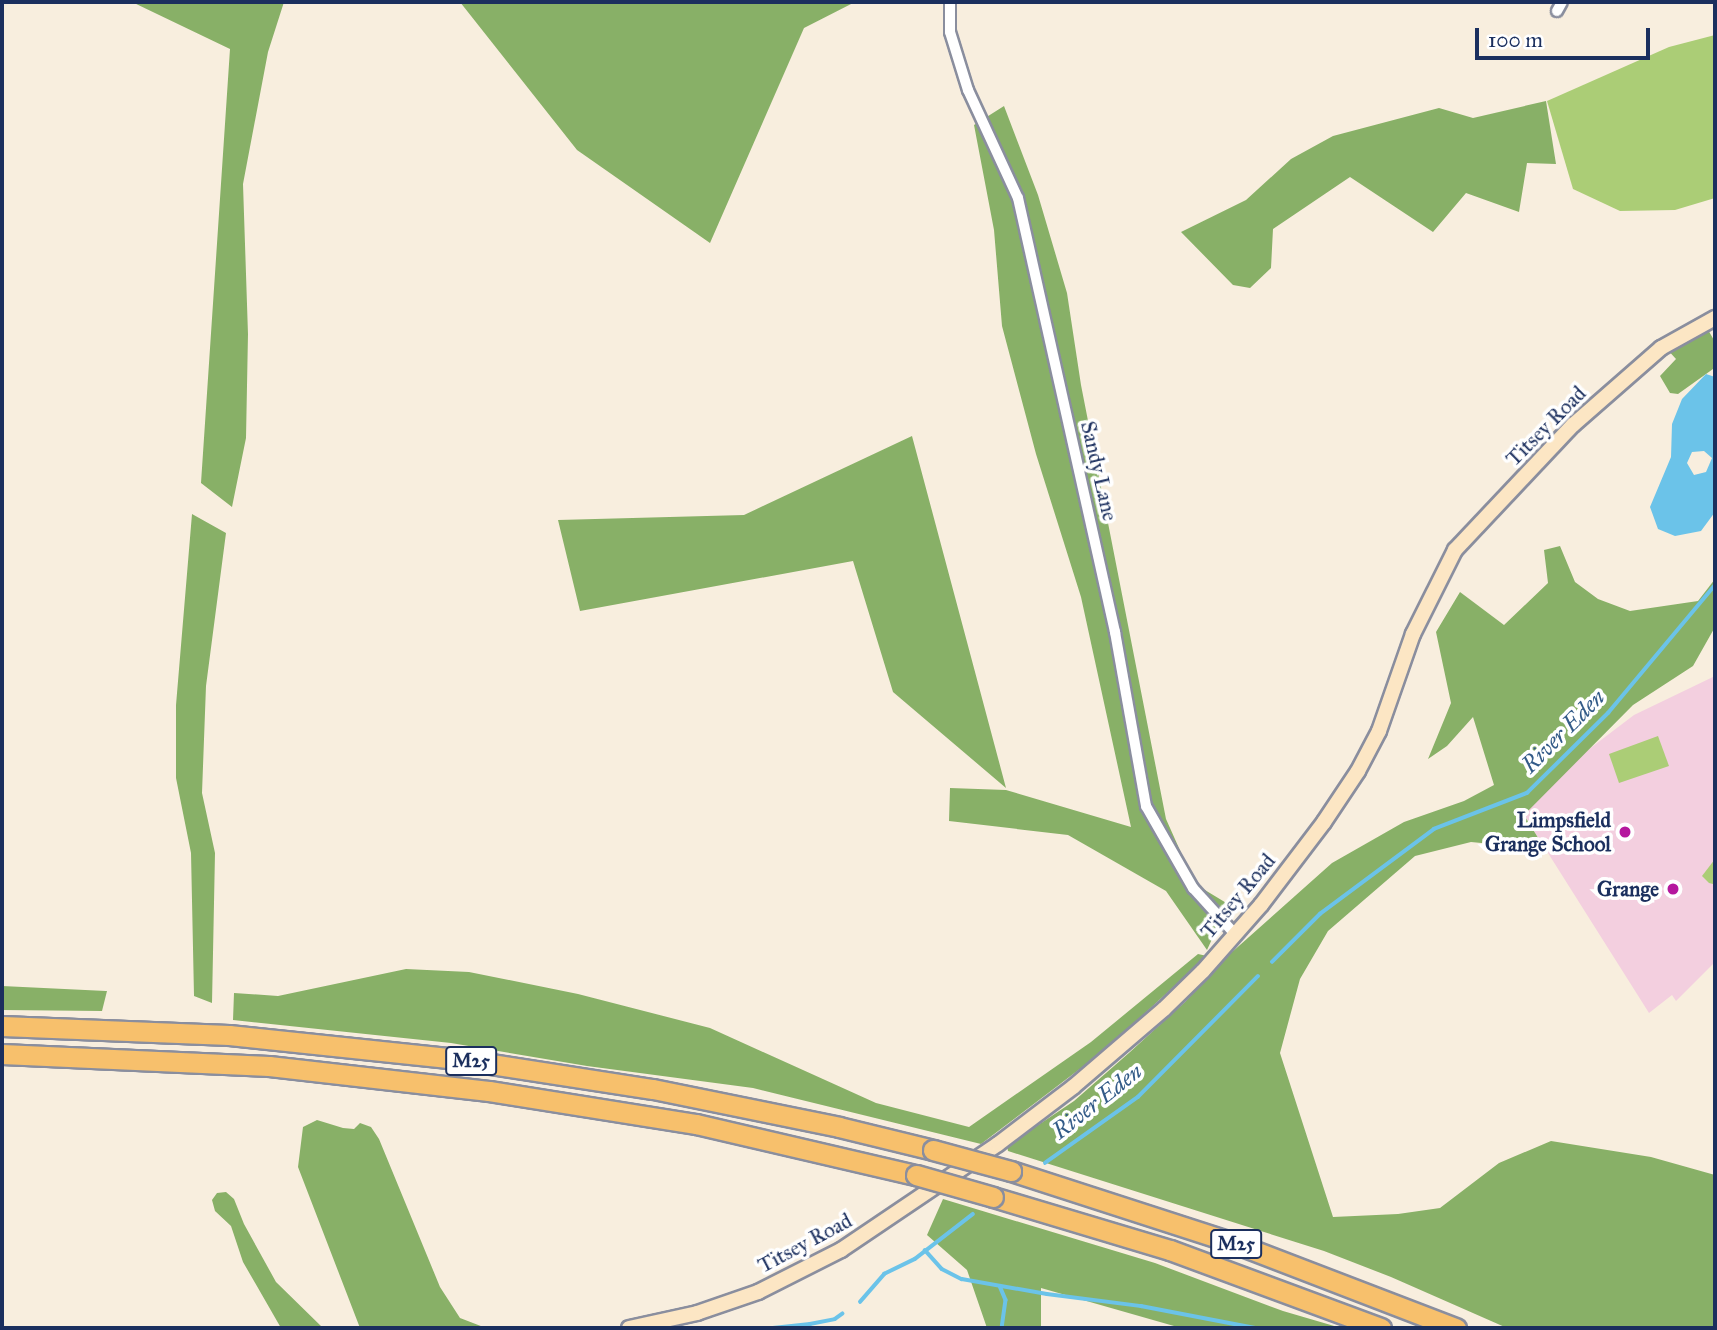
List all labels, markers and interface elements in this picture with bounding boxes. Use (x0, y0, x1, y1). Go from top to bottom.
scale bar (1479, 14, 1654, 58)
text: 100 m (1488, 27, 1543, 53)
street label: Titsey Road (1501, 381, 1591, 471)
street label: Sandy Lane (1075, 419, 1123, 523)
water label: River Eden (1516, 684, 1610, 778)
place label: Limpsfield Grange School (1485, 807, 1611, 857)
marker: Limpsfield Grange School (1617, 824, 1633, 840)
street label: Titsey Road (1195, 848, 1281, 944)
place label: Grange (1597, 876, 1659, 902)
marker: Grange (1665, 881, 1681, 897)
road number: M25 (445, 1046, 497, 1077)
water label: River Eden (1047, 1057, 1147, 1145)
street label: Titsey Road (754, 1208, 856, 1278)
road number: M25 (1210, 1228, 1262, 1260)

